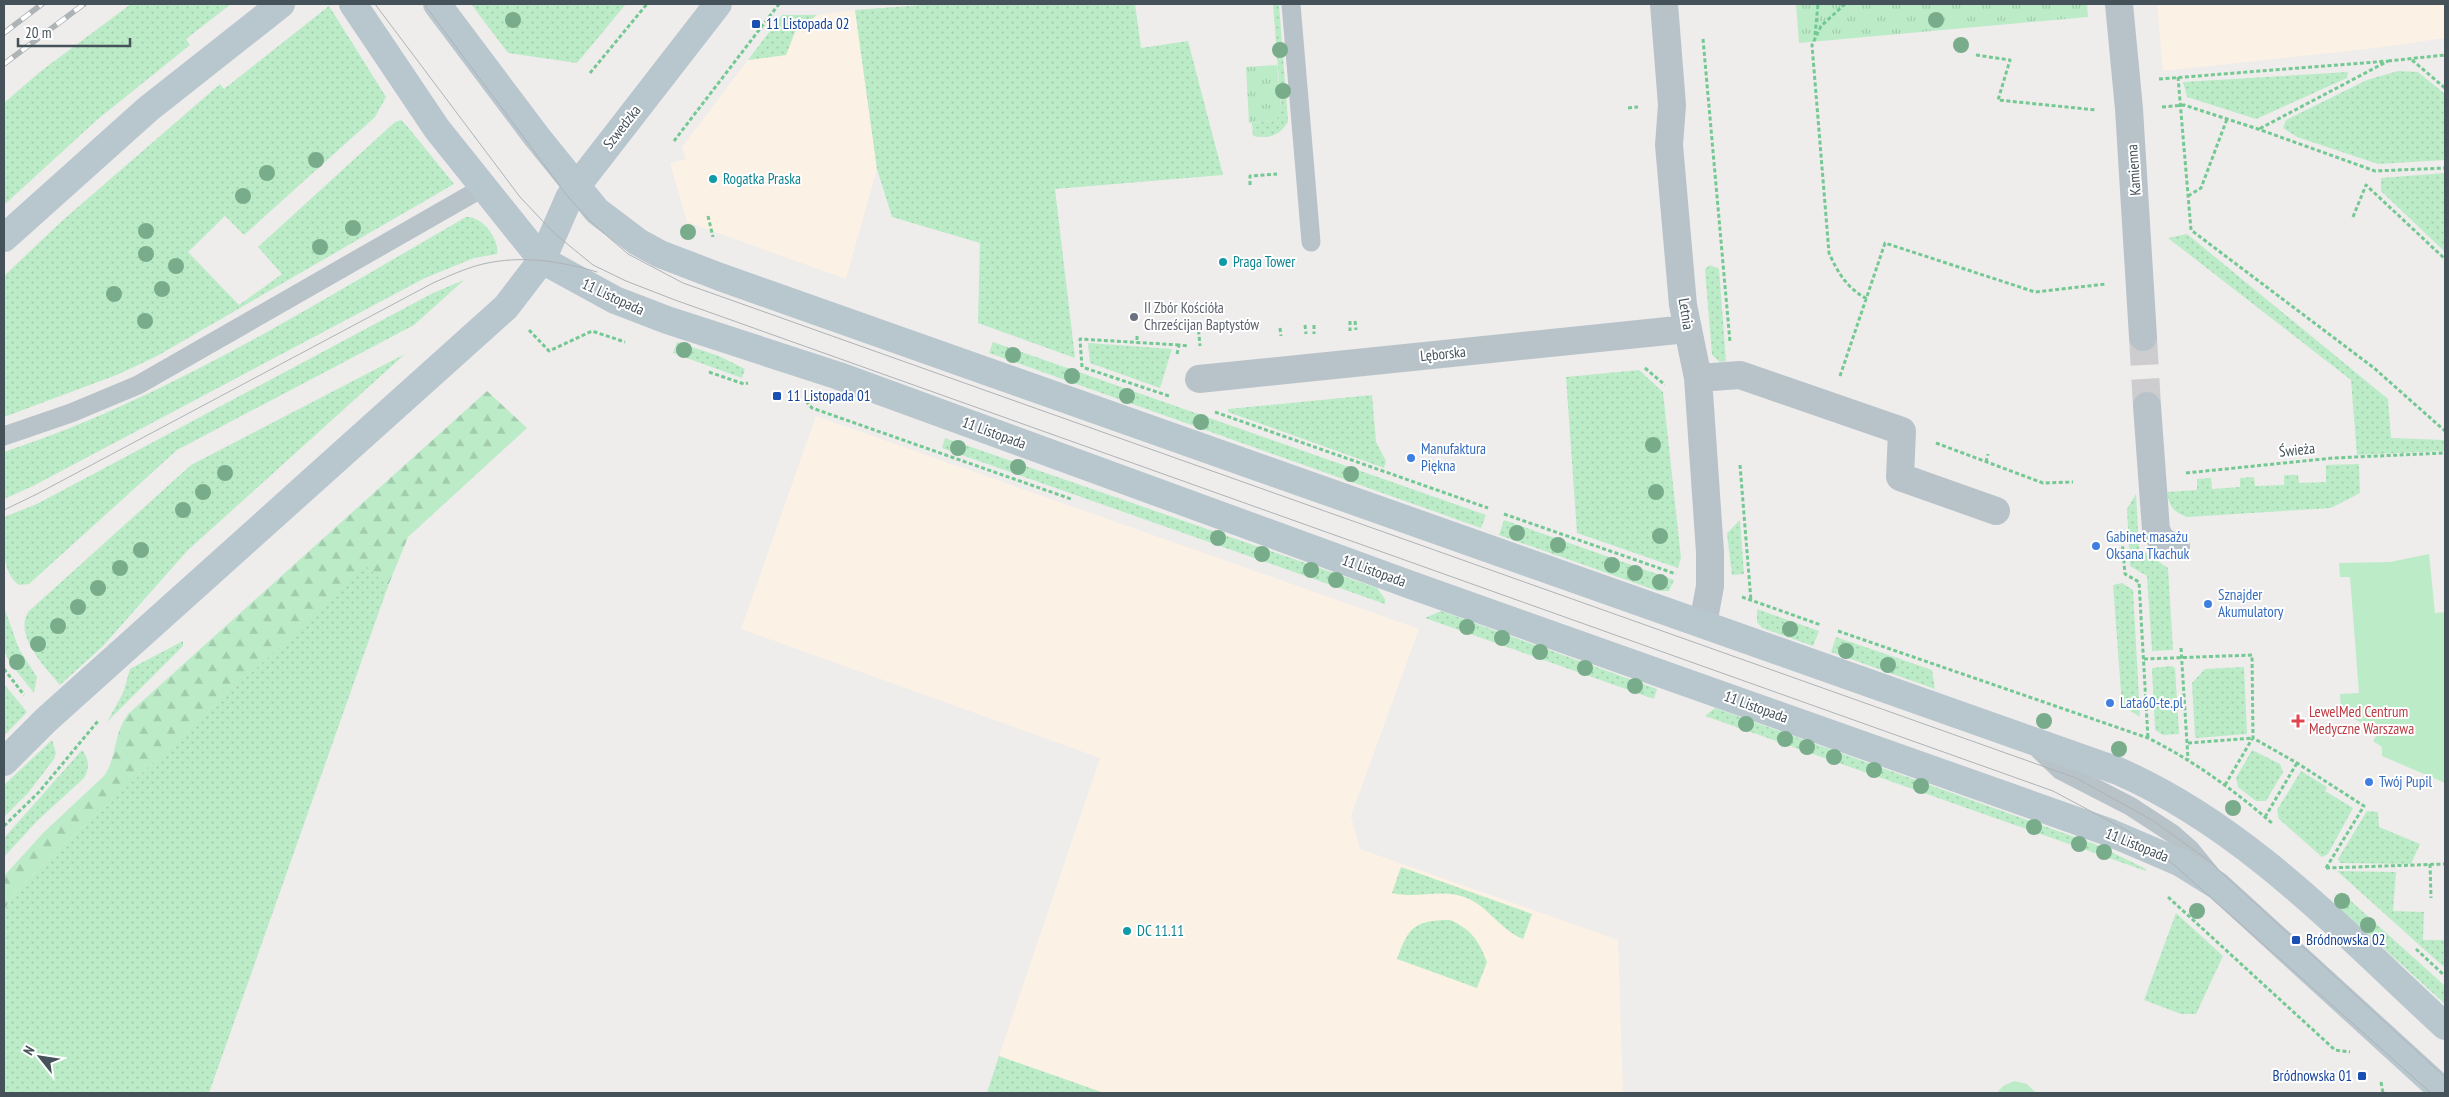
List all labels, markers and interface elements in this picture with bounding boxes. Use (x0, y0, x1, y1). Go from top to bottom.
place label: 11 Listopada 02 (766, 14, 849, 33)
scale bar (18, 15, 130, 47)
marker: 11 Listopada 02 (750, 18, 762, 30)
text: 20 m (25, 23, 51, 42)
street label: Szwedzka (599, 101, 645, 152)
street label: Kamienna (2122, 144, 2145, 196)
place label: Rogatka Praska (723, 169, 801, 188)
marker: Rogatka Praska (707, 173, 719, 185)
place label: Praga Tower (1233, 252, 1296, 271)
marker: Praga Tower (1217, 256, 1229, 268)
street label: 11 Listopada (579, 274, 647, 319)
street label: Letnia (1675, 297, 1698, 331)
place label: II Zbór Kościóła Chrześcijan Baptystów (1144, 298, 1259, 334)
marker: II Zbór Kościóła Chrześcijan Baptystów (1128, 311, 1140, 323)
street label: Lęborska (1419, 342, 1467, 365)
place label: 11 Listopada 01 (787, 386, 870, 405)
marker: 11 Listopada 01 (771, 390, 783, 402)
street label: 11 Listopada (960, 412, 1029, 453)
street label: Świeża (2278, 438, 2316, 461)
place label: Manufaktura Piękna (1421, 439, 1486, 475)
marker: Manufaktura Piękna (1405, 452, 1417, 464)
place label: Gabinet masażu Oksana Tkachuk (2106, 527, 2189, 563)
marker: Gabinet masażu Oksana Tkachuk (2090, 540, 2102, 552)
street label: 11 Listopada (1340, 550, 1409, 591)
place label: Sznajder Akumulatory (2218, 585, 2284, 621)
marker: Sznajder Akumulatory (2202, 598, 2214, 610)
street label: 11 Listopada (1722, 686, 1791, 727)
place label: Lata60-te.pl (2120, 693, 2183, 712)
marker: Lata60-te.pl (2104, 697, 2116, 709)
place label: LewelMed Centrum Medyczne Warszawa (2309, 702, 2414, 738)
marker: LewelMed Centrum Medyczne Warszawa (2291, 714, 2305, 728)
place label: Twój Pupil (2379, 772, 2432, 791)
marker: Twój Pupil (2363, 776, 2375, 788)
street label: 11 Listopada (2103, 823, 2172, 866)
place label: DC 11.11 (1137, 921, 1184, 940)
marker: DC 11.11 (1121, 925, 1133, 937)
place label: Bródnowska 02 (2306, 930, 2386, 949)
marker: Bródnowska 02 (2290, 934, 2302, 946)
north arrow (15, 1032, 65, 1082)
text: N (19, 1043, 38, 1058)
place label: Bródnowska 01 (2272, 1066, 2352, 1085)
marker: Bródnowska 01 (2356, 1070, 2368, 1082)

